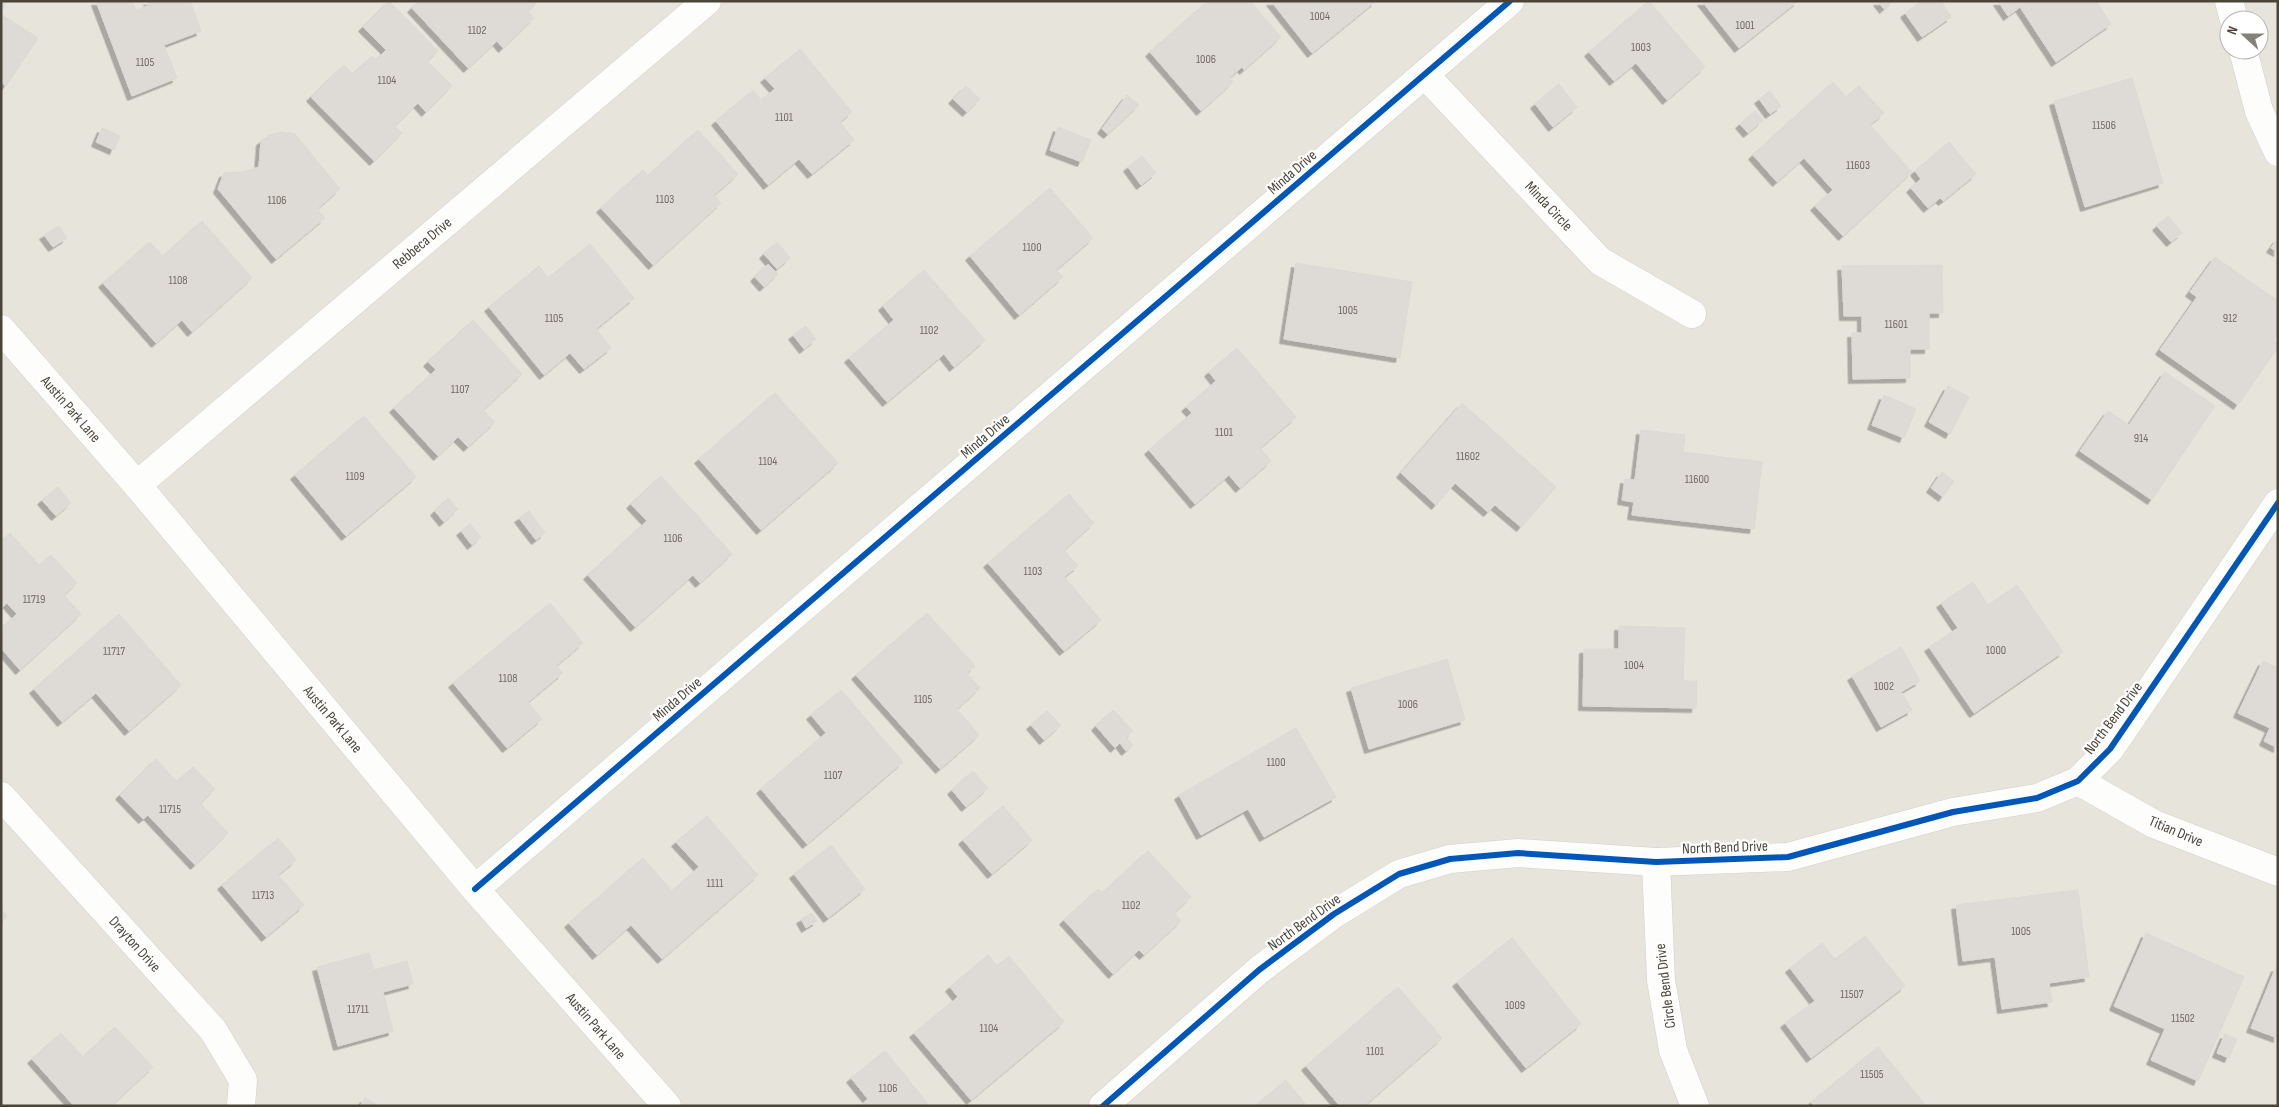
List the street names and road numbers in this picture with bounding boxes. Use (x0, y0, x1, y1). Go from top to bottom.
street label: Minda Drive (1264, 146, 1321, 199)
street label: Minda Circle (1521, 177, 1577, 235)
street label: Rebbeca Drive (389, 213, 456, 274)
street label: Austin Park Lane (36, 371, 105, 447)
street label: Minda Drive (957, 410, 1014, 463)
street label: Minda Drive (649, 673, 706, 726)
street label: North Bend Drive (2080, 678, 2147, 758)
street label: Austin Park Lane (298, 681, 366, 757)
street label: Titian Drive (2146, 812, 2206, 851)
street label: North Bend Drive (1682, 837, 1768, 858)
street label: North Bend Drive (1264, 890, 1345, 955)
street label: Drayton Drive (105, 912, 165, 976)
street label: Circle Bend Drive (1651, 942, 1680, 1029)
street label: Austin Park Lane (561, 988, 630, 1064)

